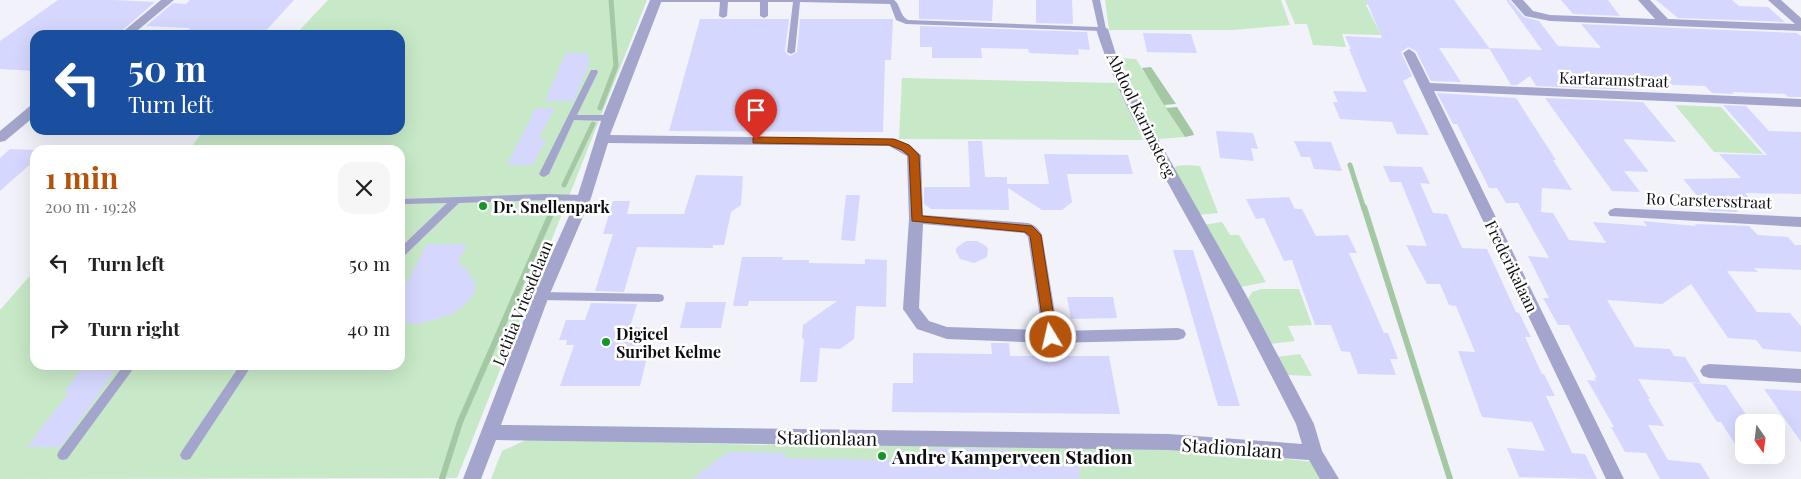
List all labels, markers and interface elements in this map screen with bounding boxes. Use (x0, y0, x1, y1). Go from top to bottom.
text: 50 m (128, 44, 206, 91)
street label: Abdool Karimsteeg (1102, 48, 1182, 181)
icon: left (45, 50, 110, 115)
street label: Kartaramstraat (1559, 67, 1670, 91)
text: Turn left (128, 89, 213, 119)
pin (735, 89, 777, 140)
icon: arrive (742, 96, 770, 124)
text: 1 min (45, 157, 119, 197)
button: close (338, 162, 390, 214)
street label: Ro Carstersstraat (1646, 187, 1773, 213)
text: 200 m · 19:28 (45, 196, 137, 217)
place label: Dr. Snellenpark (493, 196, 610, 217)
marker: Dr. Snellenpark (477, 200, 489, 212)
street label: Frederikalaan (1481, 217, 1544, 316)
street label: Letitia Vriesdelaan (487, 237, 557, 369)
icon: left (45, 249, 73, 277)
text: Turn left (88, 250, 165, 276)
text: 50 m (349, 250, 390, 276)
position arrow (1024, 310, 1076, 362)
icon: right (45, 314, 73, 342)
text: Turn right (88, 315, 180, 341)
text: 40 m (348, 315, 390, 341)
place label: Digicel Suribet Kelme (616, 323, 721, 362)
marker: Digicel Suribet Kelme (600, 336, 612, 348)
north arrow (1735, 414, 1785, 464)
map controls (1735, 414, 1785, 464)
street label: Stadionlaan (777, 423, 878, 451)
street label: Stadionlaan (1181, 431, 1284, 464)
place label: Andre Kamperveen Stadion (891, 443, 1133, 469)
marker: Andre Kamperveen Stadion (876, 450, 888, 462)

